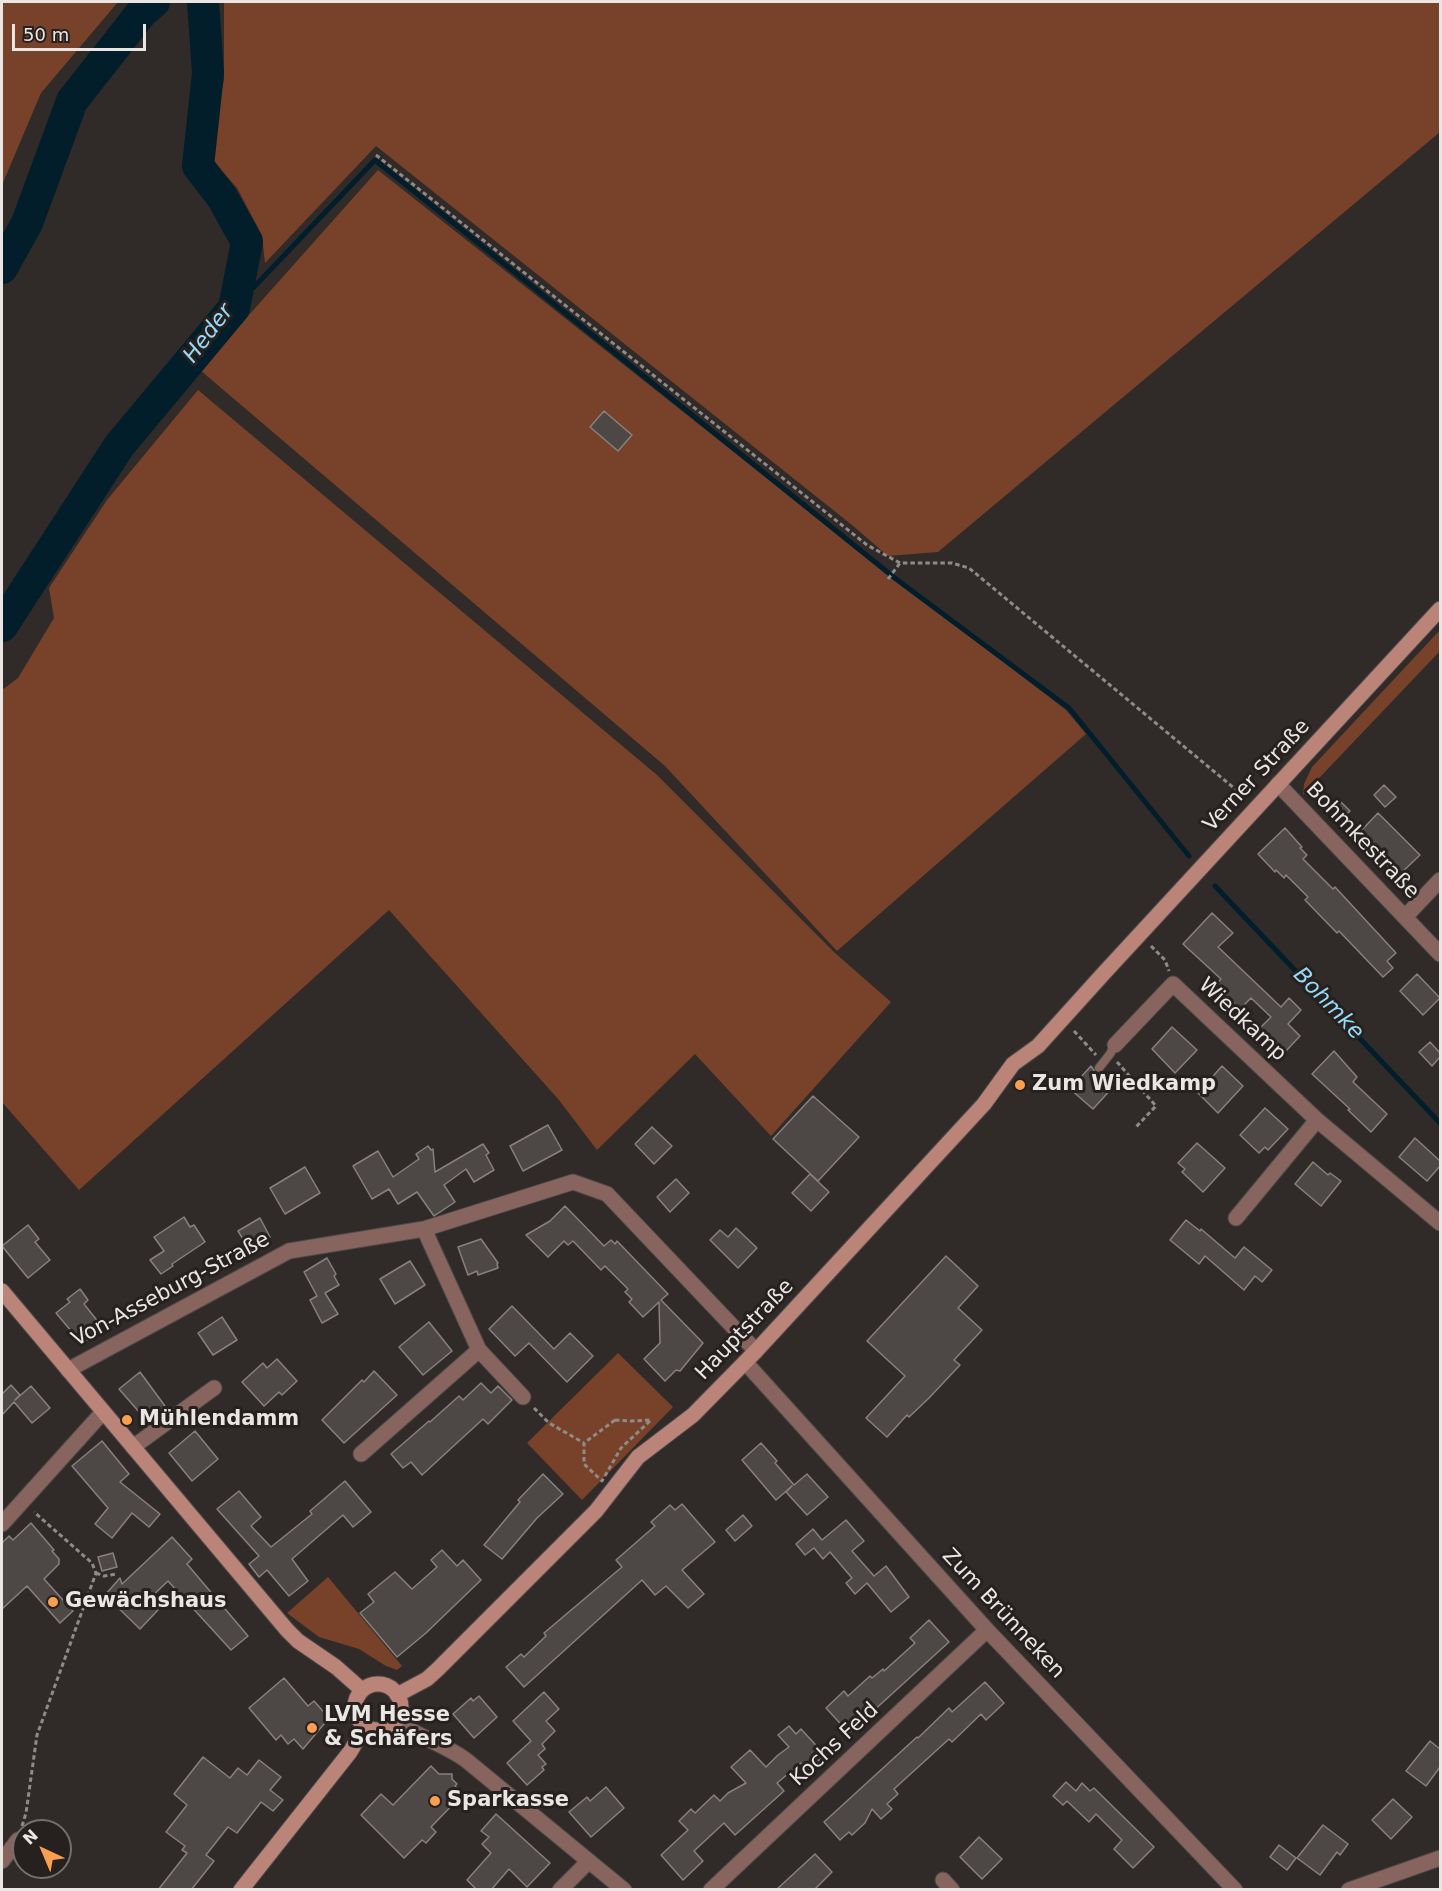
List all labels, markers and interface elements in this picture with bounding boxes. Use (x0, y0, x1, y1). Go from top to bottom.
scale bar (15, 12, 148, 50)
text: 50 m (23, 24, 69, 45)
water label: Heder (178, 299, 240, 369)
street label: Verner Straße (1198, 715, 1316, 837)
street label: Bohmkestraße (1300, 778, 1424, 904)
water label: Bohmke (1287, 962, 1369, 1046)
street label: Wiedkamp (1193, 973, 1291, 1067)
place label: Zum Wiedkamp (1032, 1072, 1216, 1098)
marker: Zum Wiedkamp (1013, 1078, 1027, 1092)
street label: Von-Asseburg-Straße (68, 1227, 274, 1353)
street label: Hauptstraße (691, 1274, 799, 1386)
place label: Mühlendamm (139, 1407, 299, 1433)
marker: Mühlendamm (120, 1413, 134, 1427)
street label: Zum Brünneken (936, 1544, 1070, 1684)
place label: Gewächshaus (65, 1589, 227, 1615)
marker: Gewächshaus (46, 1595, 60, 1609)
street label: Kochs Feld (786, 1698, 884, 1792)
place label: LVM Hesse & Schäfers (324, 1703, 453, 1753)
marker: LVM Hesse & Schäfers (305, 1721, 319, 1735)
place label: Sparkasse (447, 1788, 569, 1814)
marker: Sparkasse (428, 1794, 442, 1808)
north arrow (12, 1819, 72, 1879)
text: N (19, 1826, 42, 1849)

